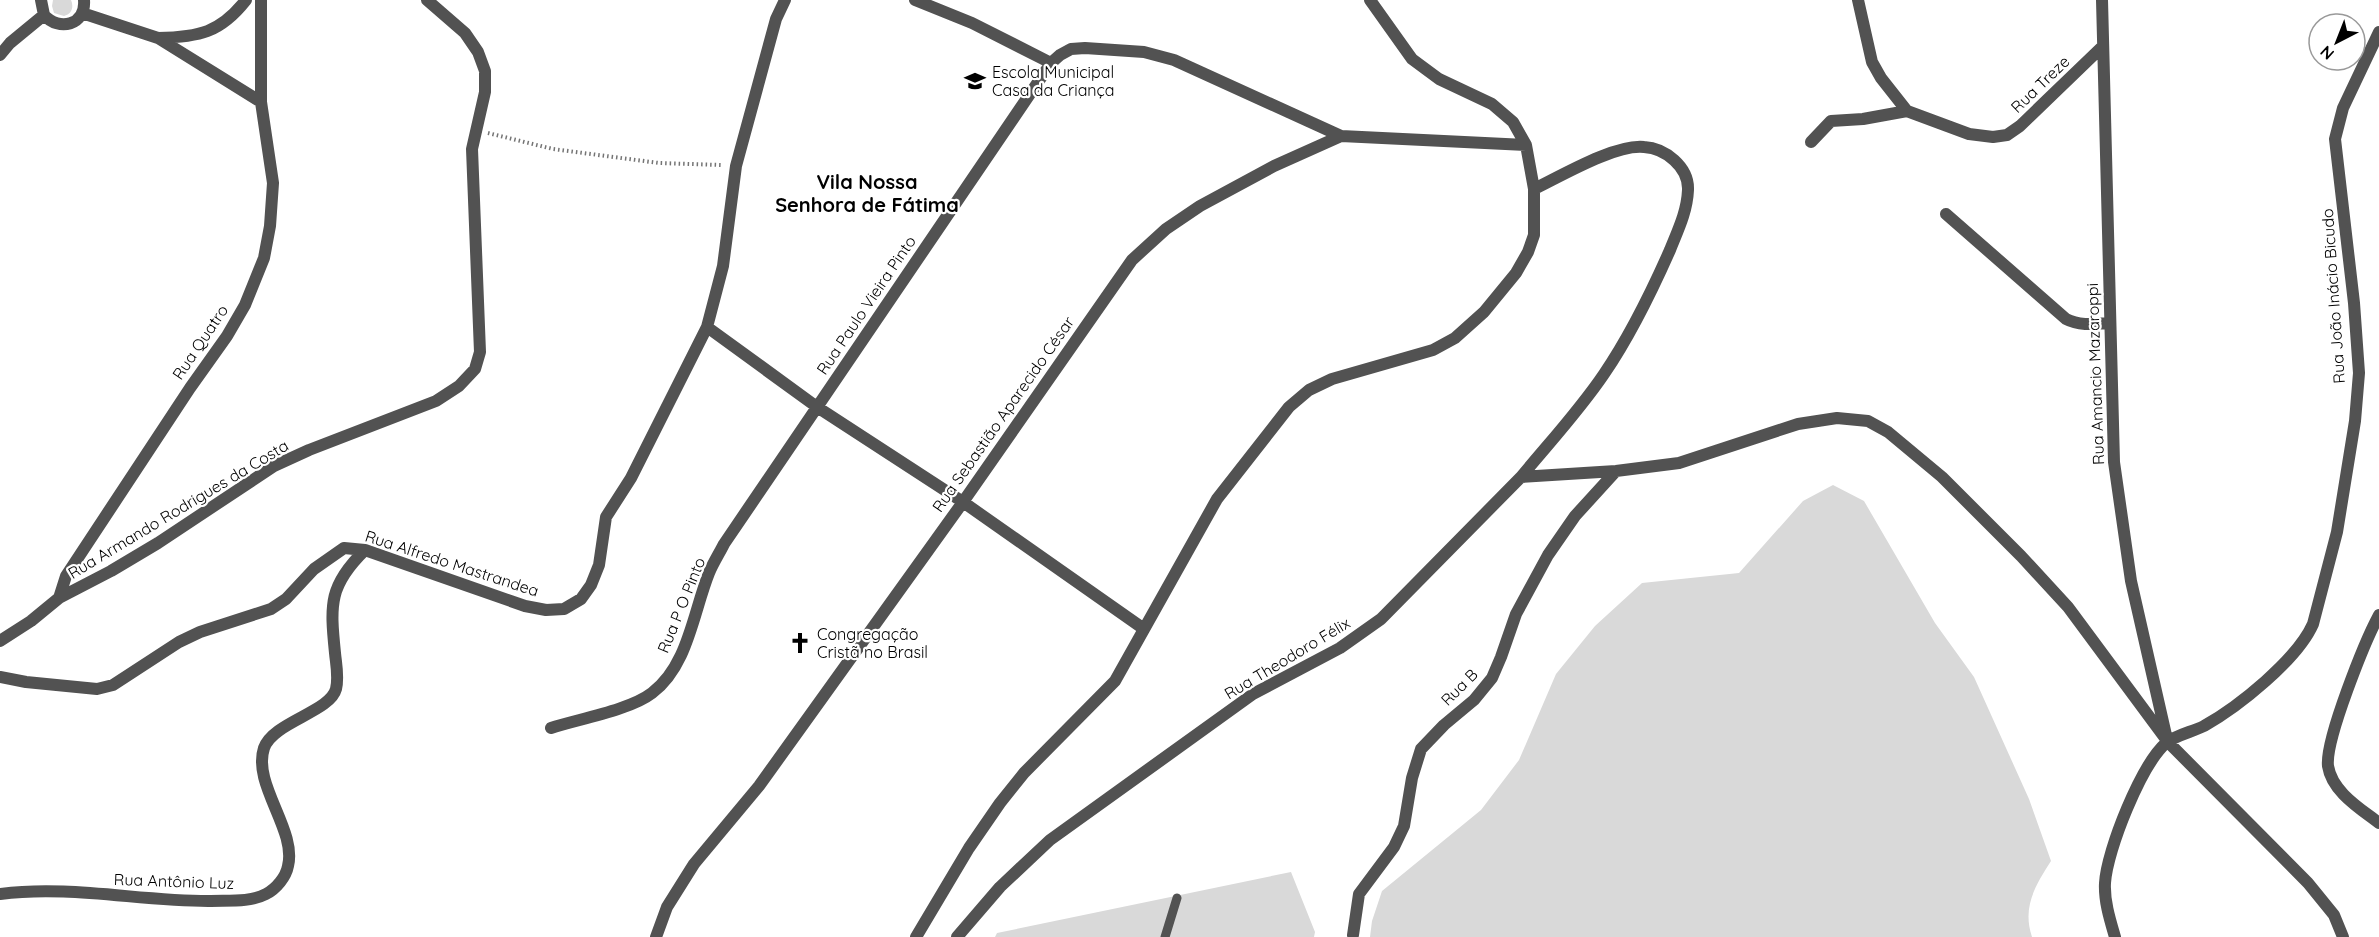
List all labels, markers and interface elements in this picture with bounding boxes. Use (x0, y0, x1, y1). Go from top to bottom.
north arrow (2307, 12, 2367, 72)
text: N (2316, 42, 2338, 65)
street label: Rua Treze (2006, 51, 2074, 117)
place label: Escola Municipal Casa da Criança (992, 62, 1115, 100)
school or university icon: Escola Municipal Casa da Criança (963, 69, 987, 93)
district label: Vila Nossa Senhora de Fátima (775, 169, 959, 217)
street label: Rua João Inácio Bicudo (2317, 208, 2349, 384)
street label: Rua Paulo Vieira Pinto (812, 232, 920, 378)
street label: Rua Amancio Mazaroppi (2082, 283, 2108, 465)
street label: Rua Quatro (168, 301, 232, 383)
street label: Rua Sebastião Aparecido César (928, 312, 1078, 516)
street label: Rua Armando Rodrigues da Costa (64, 435, 292, 583)
street label: Rua Alfredo Mastrandea (363, 525, 541, 601)
street label: Rua P O Pinto (653, 554, 709, 656)
street label: Rua Theodoro Félix (1221, 612, 1354, 703)
place label: Congregação Cristã no Brasil (817, 624, 928, 662)
church icon: Congregação Cristã no Brasil (788, 631, 812, 655)
street label: Rua B (1436, 664, 1482, 710)
street label: Rua Antônio Luz (113, 869, 235, 893)

